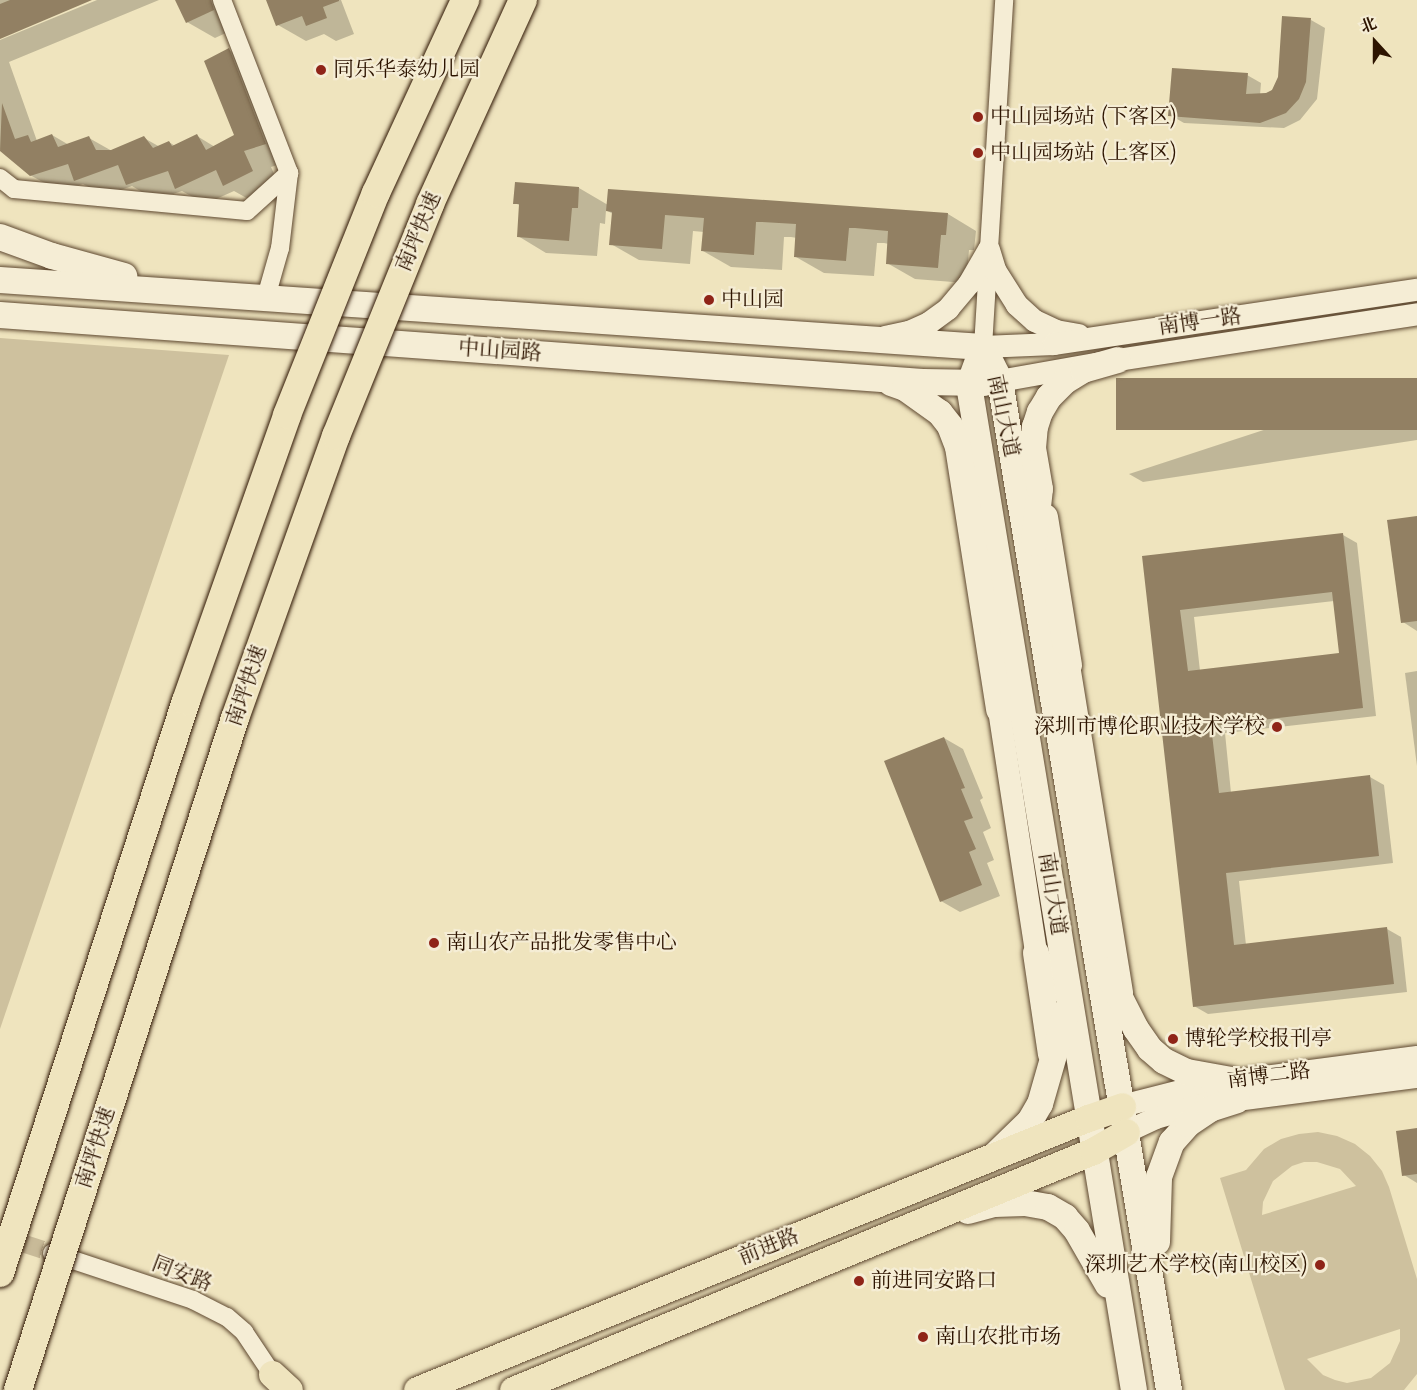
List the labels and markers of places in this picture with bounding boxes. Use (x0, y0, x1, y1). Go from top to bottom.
place label: 同乐华泰幼儿园 (333, 57, 480, 83)
marker: 同乐华泰幼儿园 (314, 63, 328, 77)
place label: 中山园场站 (下客区) (990, 104, 1177, 130)
marker: 中山园场站 (下客区) (971, 110, 985, 124)
place label: 中山园场站 (上客区) (990, 140, 1177, 166)
marker: 中山园场站 (上客区) (971, 146, 985, 160)
place label: 中山园 (721, 287, 784, 313)
marker: 中山园 (702, 293, 716, 307)
place label: 深圳市博伦职业技术学校 (1034, 714, 1265, 740)
marker: 深圳市博伦职业技术学校 (1270, 720, 1284, 734)
place label: 南山农产品批发零售中心 (446, 930, 677, 956)
marker: 南山农产品批发零售中心 (427, 936, 441, 950)
place label: 博轮学校报刊亭 (1185, 1026, 1332, 1052)
marker: 博轮学校报刊亭 (1166, 1032, 1180, 1046)
place label: 深圳艺术学校(南山校区) (1085, 1252, 1308, 1278)
marker: 深圳艺术学校(南山校区) (1313, 1258, 1327, 1272)
place label: 前进同安路口 (871, 1268, 997, 1294)
marker: 前进同安路口 (852, 1274, 866, 1288)
place label: 南山农批市场 (935, 1324, 1061, 1350)
marker: 南山农批市场 (916, 1330, 930, 1344)

